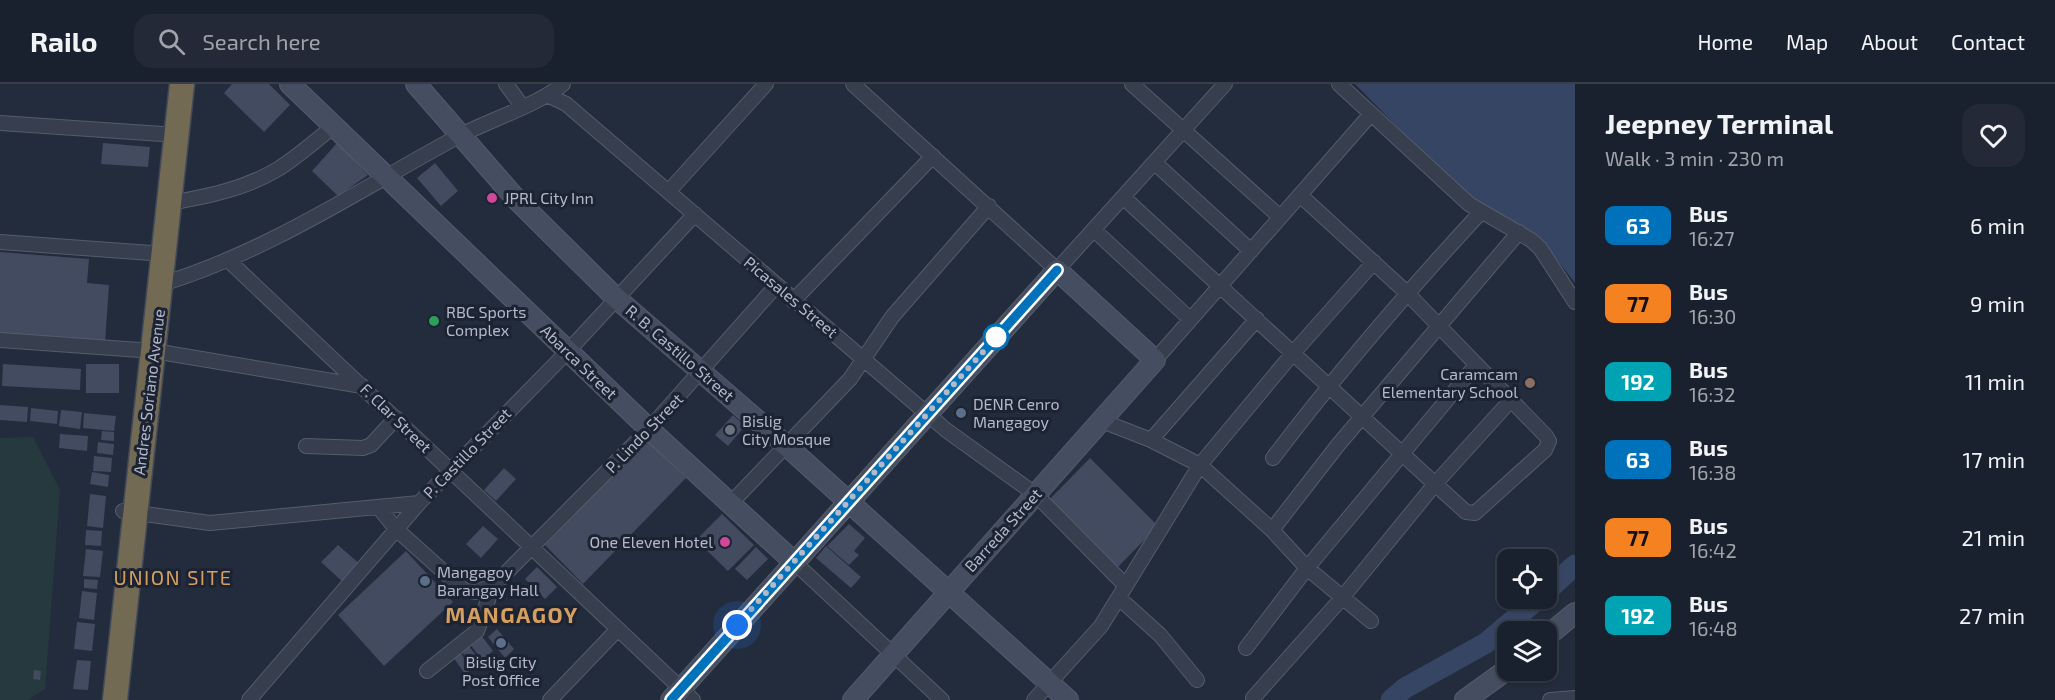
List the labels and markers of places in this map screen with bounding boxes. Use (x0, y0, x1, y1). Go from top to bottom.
place label: JPRL City Inn (504, 188, 594, 207)
marker: JPRL City Inn (485, 191, 499, 205)
place label: RBC Sports Complex (446, 302, 526, 339)
marker: RBC Sports Complex (427, 314, 441, 328)
unlabelled marker (983, 324, 1009, 350)
place label: Caramcam Elementary School (1382, 364, 1518, 401)
marker: Caramcam Elementary School (1523, 376, 1537, 390)
place label: DENR Cenro Mangagoy (973, 394, 1060, 431)
marker: DENR Cenro Mangagoy (954, 406, 968, 420)
place label: Bislig City Mosque (742, 411, 831, 448)
marker: Bislig City Mosque (723, 423, 737, 437)
place label: One Eleven Hotel (590, 532, 713, 551)
marker: One Eleven Hotel (718, 535, 732, 549)
place label: Mangagoy Barangay Hall (437, 562, 539, 599)
marker: Mangagoy Barangay Hall (418, 574, 432, 588)
marker: Bislig City Post Office (494, 636, 508, 650)
place label: Bislig City Post Office (462, 652, 540, 689)

